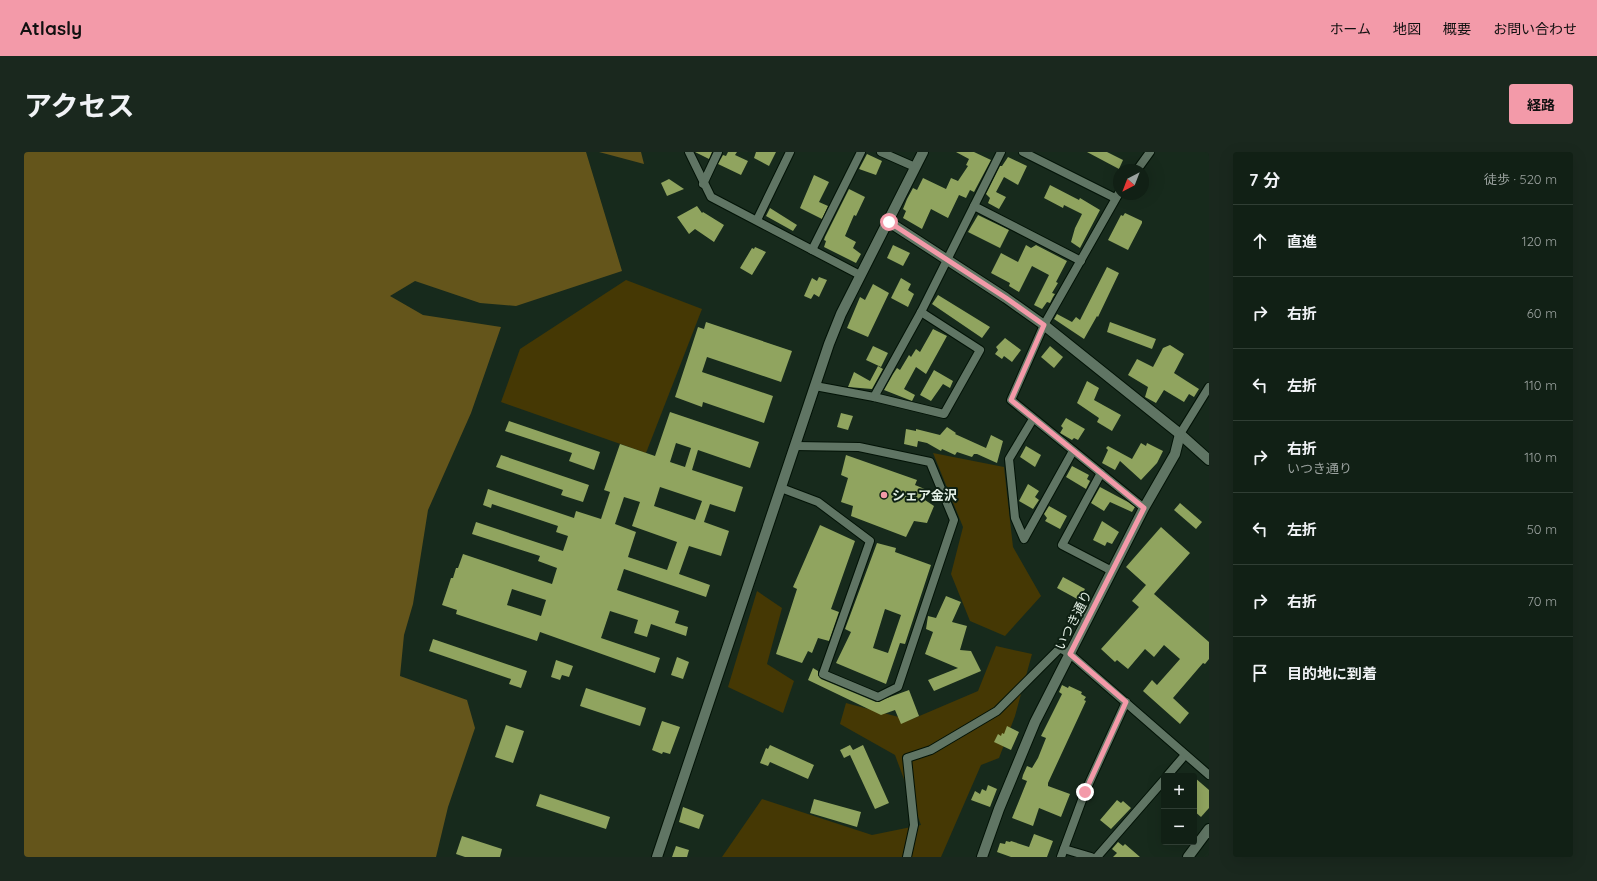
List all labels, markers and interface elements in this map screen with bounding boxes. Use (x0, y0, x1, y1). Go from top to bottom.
text: Atlasly (20, 16, 82, 40)
text: ホーム (1329, 20, 1371, 38)
text: 地図 (1393, 20, 1421, 38)
text: 概要 (1443, 20, 1471, 38)
text: お問い合わせ (1493, 20, 1577, 38)
button: 経路 (1509, 84, 1573, 124)
text: アクセス (24, 88, 135, 123)
north arrow (1113, 164, 1149, 200)
text: 7 分 (1249, 169, 1280, 190)
text: 徒歩 · 520 m (1484, 171, 1557, 187)
route start (880, 213, 898, 231)
icon: ahead (1249, 230, 1271, 252)
text: 直進 (1287, 232, 1317, 251)
text: 120 m (1522, 233, 1557, 249)
icon: right (1249, 302, 1271, 324)
text: 右折 (1287, 304, 1317, 323)
text: 60 m (1527, 305, 1557, 321)
icon: left (1249, 374, 1271, 396)
text: 左折 (1287, 376, 1317, 395)
text: 110 m (1524, 377, 1557, 393)
text: 右折 (1287, 439, 1317, 458)
icon: right (1249, 446, 1271, 468)
text: 110 m (1524, 449, 1557, 465)
text: いつき通り (1287, 460, 1352, 476)
place label: シェア金沢 (892, 487, 957, 503)
marker: シェア金沢 (879, 490, 889, 500)
icon: left (1249, 518, 1271, 540)
text: 左折 (1287, 520, 1317, 539)
text: 50 m (1527, 521, 1557, 537)
street label: いつき通り (1051, 587, 1095, 653)
icon: right (1249, 590, 1271, 612)
text: 右折 (1287, 592, 1317, 611)
text: 70 m (1527, 593, 1557, 609)
icon: arrive (1249, 662, 1271, 684)
text: 目的地に到着 (1287, 664, 1377, 683)
map controls (1161, 773, 1197, 845)
button: + (1161, 773, 1197, 809)
route end (1076, 783, 1094, 801)
button: − (1161, 809, 1197, 845)

